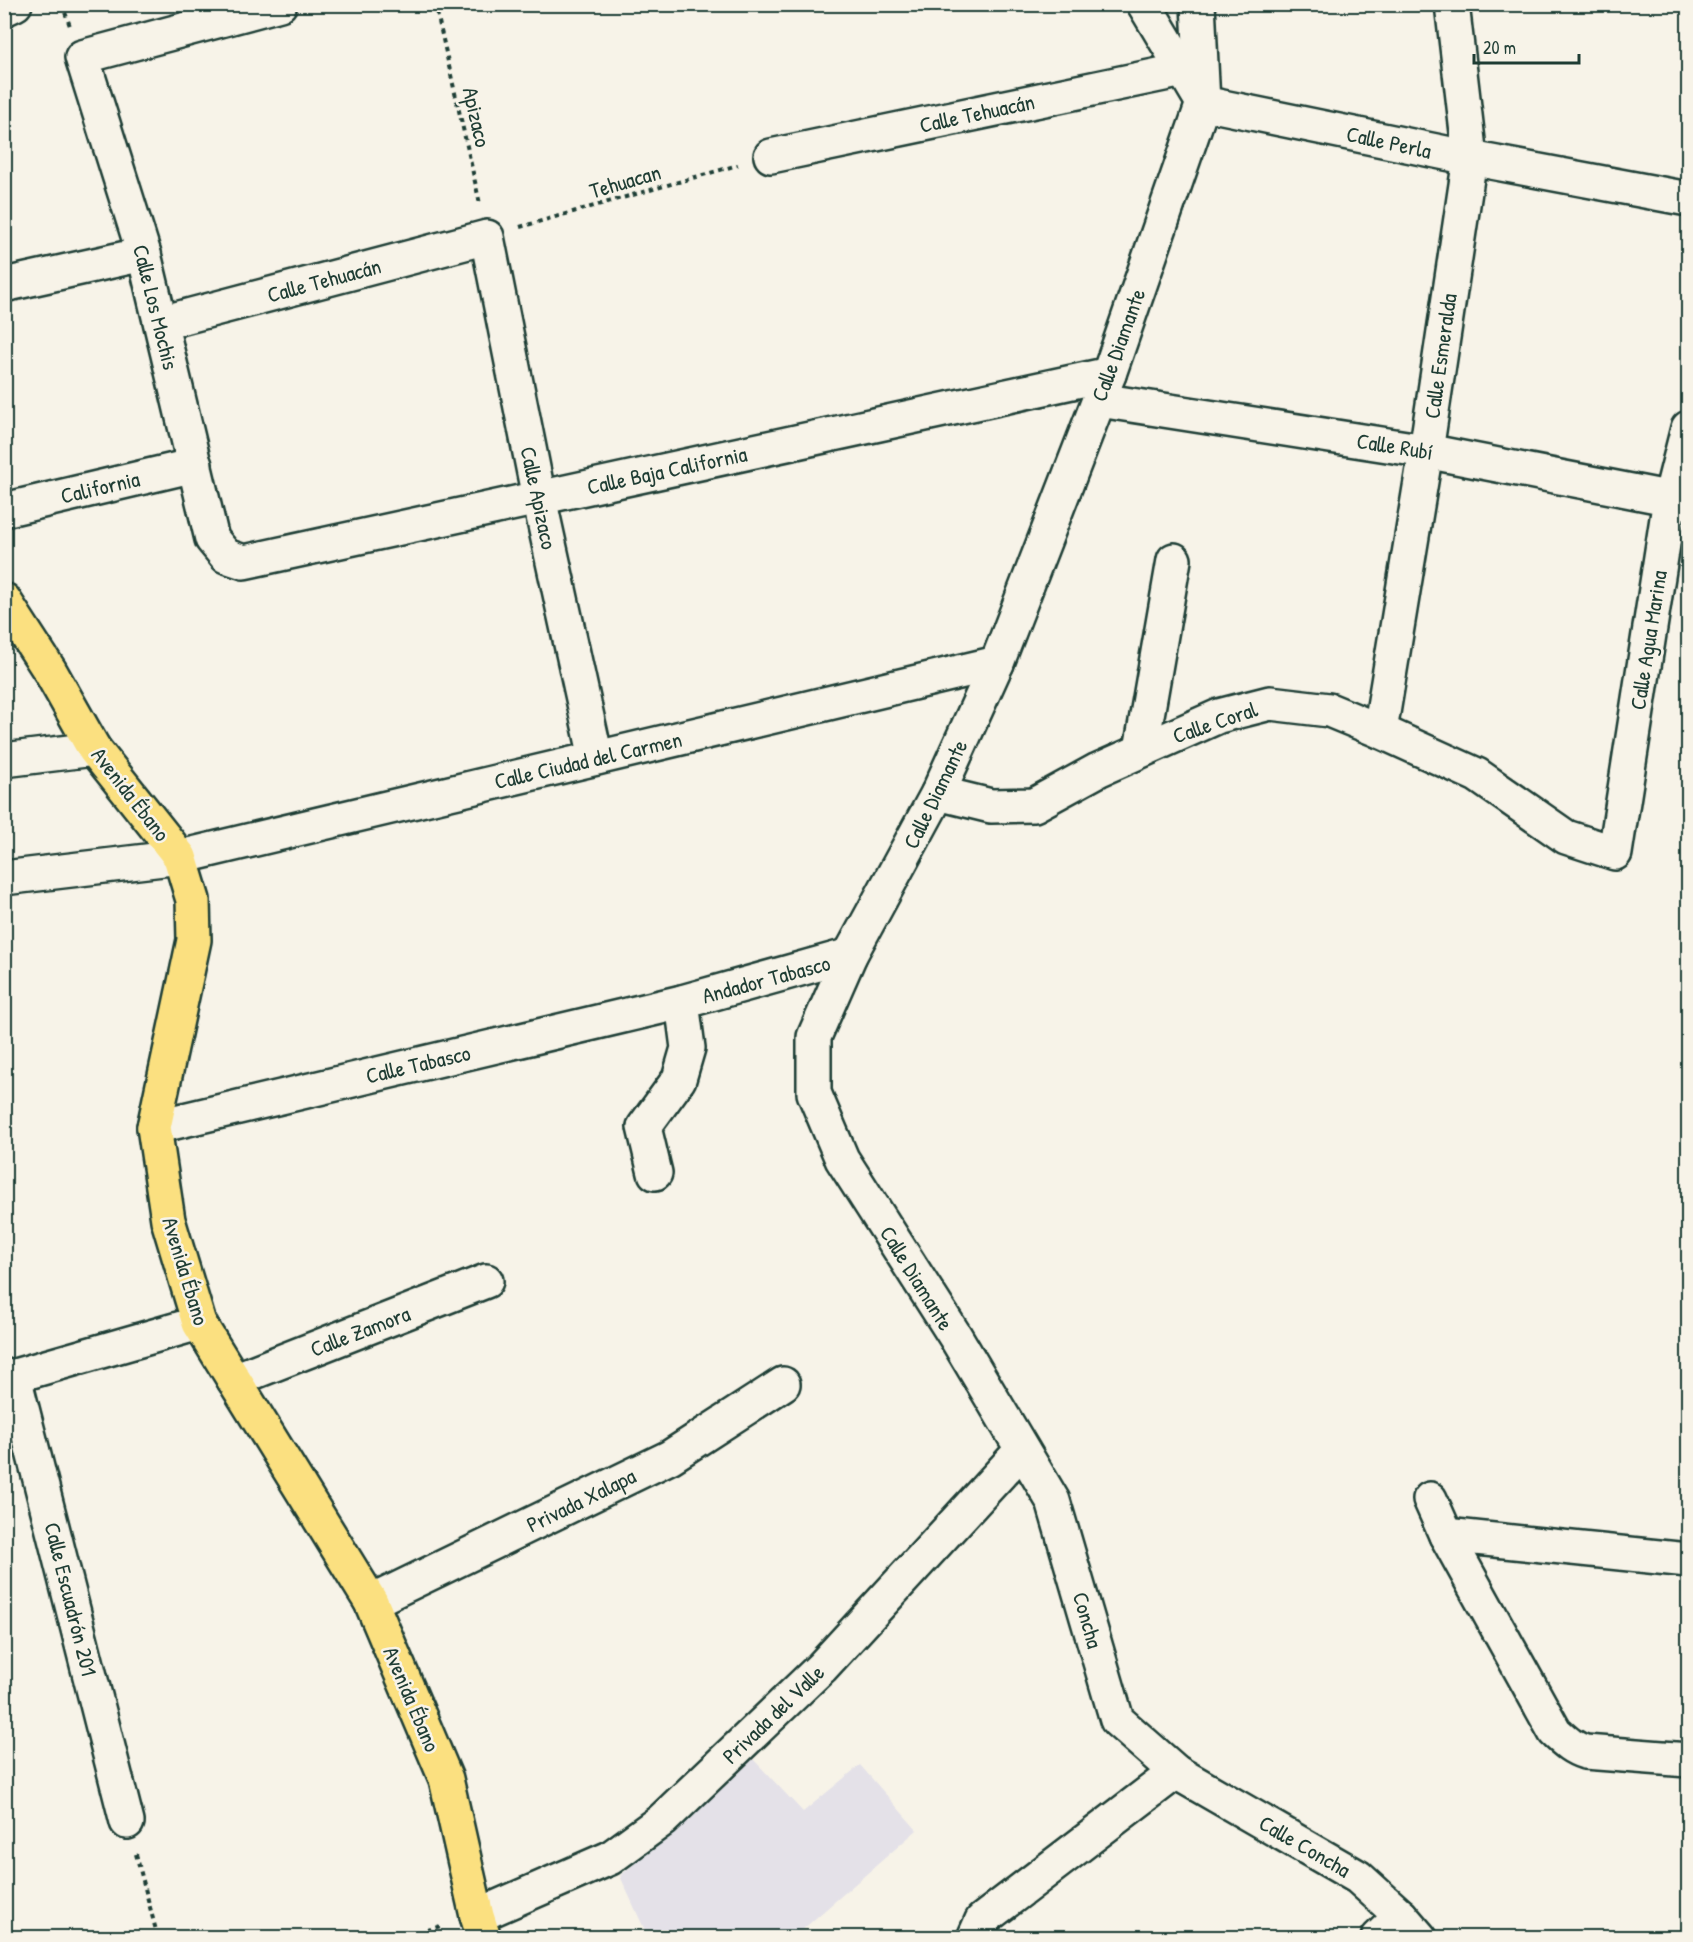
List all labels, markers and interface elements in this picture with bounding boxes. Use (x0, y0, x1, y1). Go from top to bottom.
scale bar (1474, 27, 1579, 65)
text: 20 m (1483, 35, 1516, 60)
street label: Apizaco (456, 84, 498, 150)
street label: Calle Tehuacán (917, 86, 1037, 140)
street label: Calle Perla (1344, 118, 1435, 166)
street label: Tehuacan (586, 157, 664, 205)
street label: Calle Los Mochis (126, 241, 186, 373)
street label: Calle Tehuacán (264, 250, 384, 310)
street label: Calle Diamante (1084, 284, 1152, 405)
street label: Calle Esmeralda (1416, 291, 1464, 420)
street label: Calle Rubí (1355, 425, 1435, 467)
street label: Calle Baja California (584, 438, 750, 502)
street label: Calle Apizaco (513, 444, 565, 552)
street label: California (58, 463, 143, 511)
street label: Calle Agua Marina (1622, 568, 1674, 712)
street label: Calle Coral (1169, 693, 1262, 750)
street label: Calle Ciudad del Carmen (491, 724, 685, 796)
street label: Calle Diamante (896, 734, 974, 854)
street label: Avenida Ébano (85, 741, 177, 847)
street label: Andador Tabasco (699, 947, 833, 1010)
street label: Calle Tabasco (363, 1037, 473, 1091)
street label: Avenida Ébano (155, 1213, 217, 1329)
street label: Calle Diamante (873, 1220, 961, 1336)
street label: Calle Zamora (306, 1298, 415, 1364)
street label: Privada Xalapa (521, 1460, 641, 1539)
street label: Calle Escuadrón 201 (37, 1519, 105, 1679)
street label: Concha (1066, 1588, 1110, 1652)
street label: Avenida Ébano (376, 1642, 448, 1756)
street label: Privada del Valle (715, 1657, 831, 1770)
street label: Calle Concha (1254, 1808, 1357, 1884)

